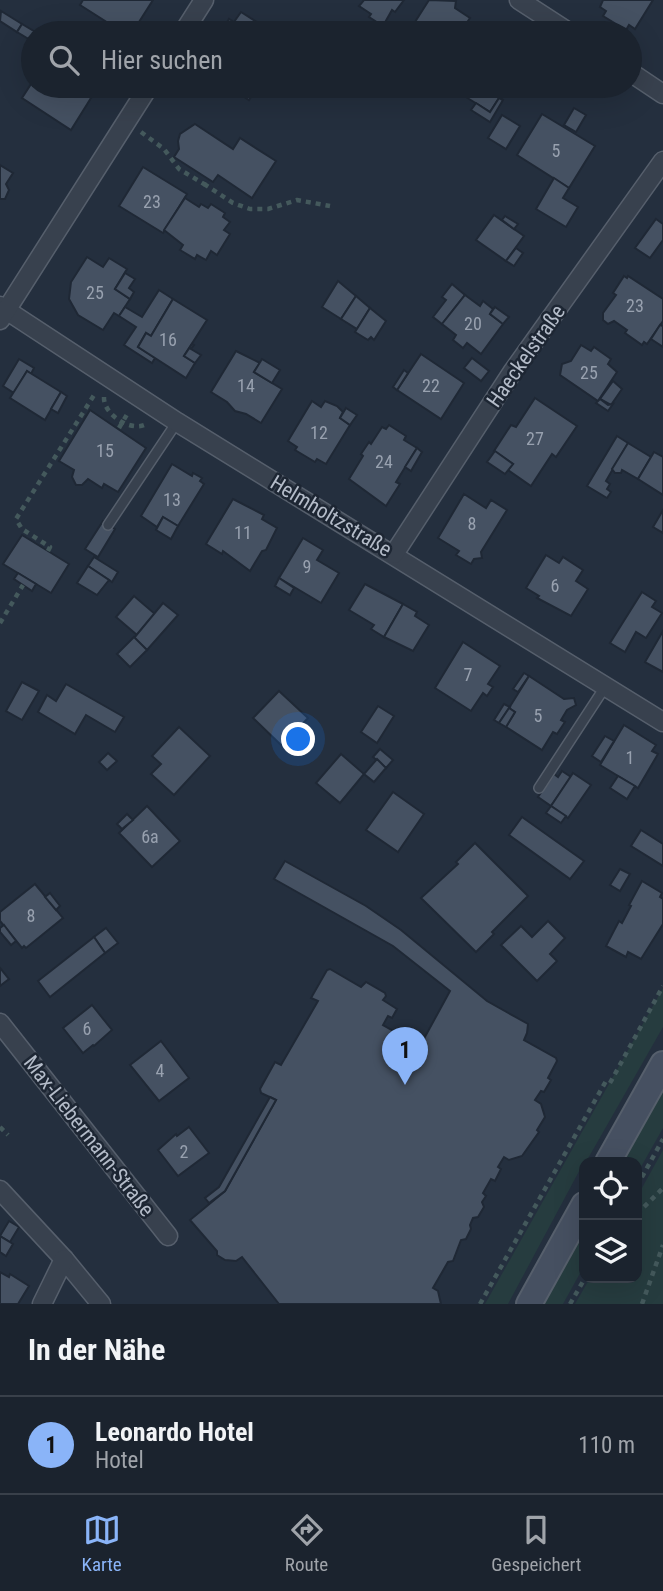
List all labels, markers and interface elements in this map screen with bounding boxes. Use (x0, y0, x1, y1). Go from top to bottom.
search box (21, 21, 642, 98)
icon: search (45, 41, 83, 79)
text: Hier suchen (101, 45, 223, 75)
house number: 5 (552, 140, 561, 161)
house number: 23 (143, 191, 161, 212)
house number: 25 (86, 282, 104, 303)
house number: 23 (626, 295, 644, 316)
street label: Haeckelstraße (482, 300, 570, 412)
house number: 20 (464, 313, 482, 334)
house number: 16 (159, 329, 177, 350)
house number: 25 (580, 362, 598, 383)
house number: 14 (237, 375, 255, 396)
house number: 22 (422, 375, 440, 396)
house number: 12 (310, 422, 328, 443)
house number: 27 (526, 428, 544, 449)
house number: 15 (96, 440, 114, 461)
house number: 24 (375, 451, 393, 472)
street label: Helmholtzstraße (266, 470, 396, 562)
house number: 13 (163, 489, 181, 510)
house number: 8 (468, 513, 476, 534)
house number: 11 (234, 522, 252, 543)
house number: 9 (303, 556, 311, 577)
house number: 6 (551, 575, 559, 596)
house number: 7 (464, 664, 473, 685)
house number: 5 (534, 705, 543, 726)
your location (281, 722, 315, 756)
house number: 1 (626, 747, 634, 768)
house number: 6a (141, 826, 159, 847)
house number: 8 (27, 905, 35, 926)
house number: 6 (83, 1018, 91, 1039)
pin: 1 (382, 1027, 428, 1085)
street label: Max-Liebermann-Straße (19, 1051, 159, 1221)
house number: 4 (156, 1060, 165, 1081)
house number: 2 (180, 1141, 189, 1162)
map controls (579, 1157, 642, 1283)
button: locate (579, 1157, 642, 1220)
button: layers (579, 1220, 642, 1283)
text: In der Nähe (28, 1332, 165, 1367)
text: Leonardo Hotel (95, 1417, 254, 1447)
text: 1 (45, 1432, 57, 1459)
text: 110 m (578, 1432, 635, 1459)
text: Hotel (95, 1447, 144, 1474)
tab: Karte (82, 1511, 122, 1576)
tab: Route (285, 1511, 328, 1576)
tab: Gespeichert (491, 1511, 581, 1576)

